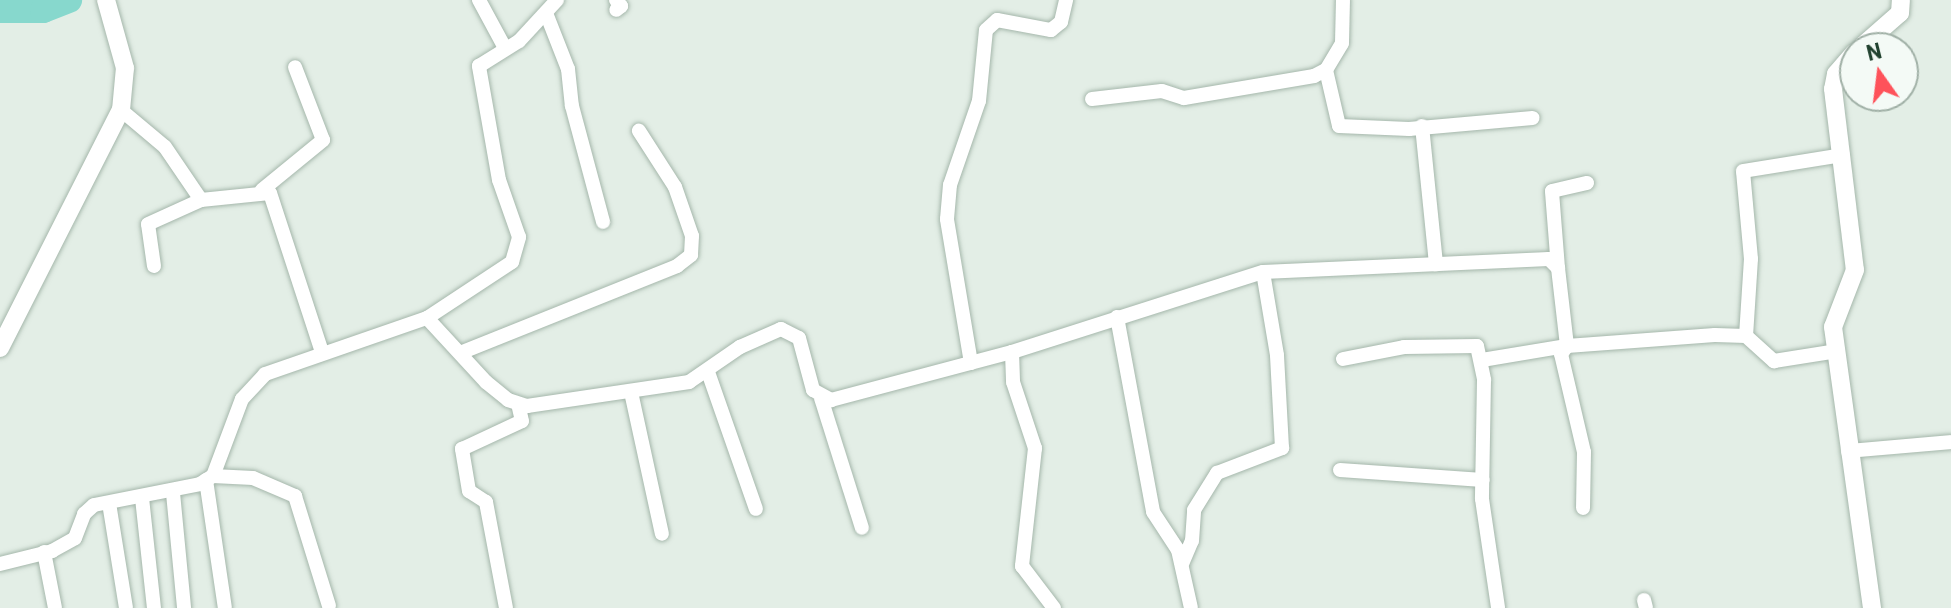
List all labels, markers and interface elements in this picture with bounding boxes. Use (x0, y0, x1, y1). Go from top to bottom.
north arrow (1839, 32, 1919, 112)
text: N (1863, 36, 1884, 65)

